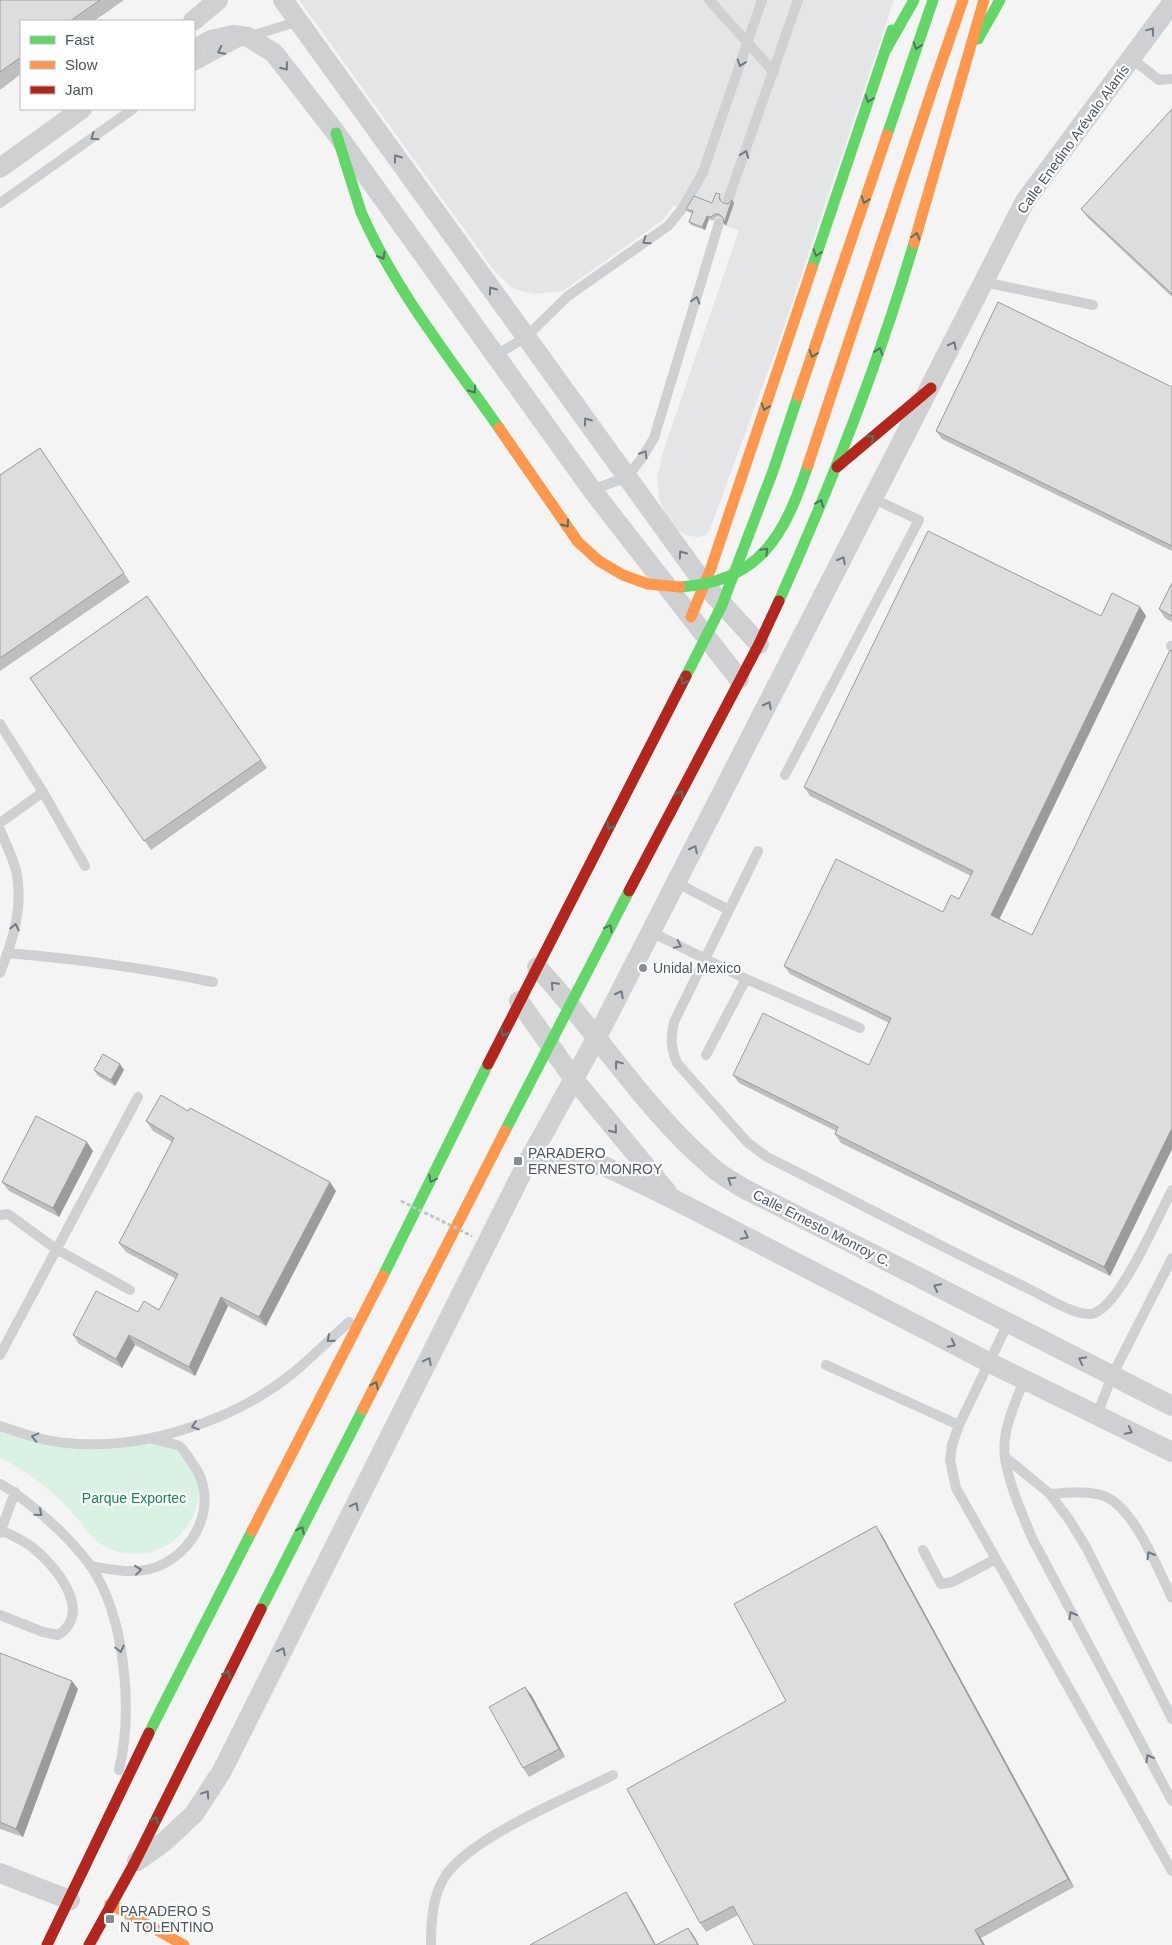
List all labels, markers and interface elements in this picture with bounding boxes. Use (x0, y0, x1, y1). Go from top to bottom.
legend (20, 20, 195, 110)
one-way arrow (1145, 27, 1154, 37)
text: Fast (65, 31, 95, 48)
one-way arrow (913, 41, 923, 50)
one-way arrow (217, 45, 226, 55)
text: Slow (65, 56, 98, 73)
one-way arrow (736, 58, 746, 66)
one-way arrow (280, 61, 288, 70)
street label: Calle Enedino Arévalo Alanís (1014, 62, 1132, 216)
text: Jam (65, 81, 93, 98)
one-way arrow (865, 94, 875, 103)
one-way arrow (90, 131, 100, 140)
one-way arrow (739, 150, 749, 159)
one-way arrow (394, 154, 403, 164)
one-way arrow (861, 195, 871, 204)
one-way arrow (910, 233, 920, 241)
one-way arrow (643, 236, 652, 244)
one-way arrow (812, 248, 822, 256)
one-way arrow (375, 251, 385, 260)
one-way arrow (489, 286, 498, 295)
one-way arrow (690, 297, 700, 305)
one-way arrow (947, 341, 957, 350)
one-way arrow (873, 348, 883, 356)
one-way arrow (809, 349, 819, 358)
one-way arrow (467, 385, 476, 394)
one-way arrow (760, 402, 770, 410)
one-way arrow (584, 417, 593, 427)
one-way arrow (865, 436, 874, 444)
one-way arrow (638, 450, 648, 459)
one-way arrow (814, 499, 825, 508)
one-way arrow (560, 518, 569, 528)
one-way arrow (759, 548, 768, 557)
one-way arrow (679, 550, 688, 559)
one-way arrow (836, 556, 846, 565)
one-way arrow (680, 676, 690, 685)
one-way arrow (762, 701, 772, 710)
one-way arrow (674, 790, 684, 799)
one-way arrow (606, 821, 616, 830)
one-way arrow (688, 845, 698, 854)
one-way arrow (9, 922, 20, 931)
one-way arrow (603, 925, 613, 934)
one-way arrow (673, 939, 682, 950)
place label: Unidal Mexico (653, 960, 741, 976)
marker: Unidal Mexico (637, 962, 649, 974)
one-way arrow (551, 981, 560, 990)
one-way arrow (614, 990, 624, 999)
one-way arrow (500, 1028, 510, 1037)
one-way arrow (615, 1060, 624, 1070)
one-way arrow (609, 1124, 617, 1133)
place label: PARADERO ERNESTO MONROY (528, 1145, 663, 1177)
marker: PARADERO ERNESTO MONROY (512, 1155, 524, 1167)
one-way arrow (428, 1173, 438, 1182)
one-way arrow (727, 1177, 736, 1186)
street label: Calle Ernesto Monroy C. (750, 1186, 894, 1270)
one-way arrow (740, 1230, 749, 1240)
one-way arrow (933, 1283, 942, 1293)
one-way arrow (326, 1333, 335, 1342)
one-way arrow (946, 1338, 955, 1348)
one-way arrow (1078, 1356, 1087, 1367)
one-way arrow (422, 1357, 432, 1366)
one-way arrow (369, 1381, 379, 1390)
one-way arrow (191, 1420, 199, 1430)
one-way arrow (1123, 1425, 1132, 1435)
one-way arrow (30, 1432, 39, 1443)
park label: Parque Exportec (82, 1490, 186, 1506)
one-way arrow (349, 1502, 359, 1511)
one-way arrow (34, 1507, 43, 1516)
one-way arrow (295, 1526, 305, 1535)
one-way arrow (1147, 1551, 1157, 1560)
one-way arrow (135, 1565, 143, 1576)
one-way arrow (1069, 1611, 1079, 1620)
one-way arrow (114, 1644, 125, 1653)
one-way arrow (276, 1647, 286, 1656)
one-way arrow (221, 1671, 231, 1680)
one-way arrow (1145, 1754, 1155, 1763)
one-way arrow (200, 1791, 209, 1800)
one-way arrow (149, 1816, 159, 1825)
place label: PARADERO S N TOLENTINO (120, 1903, 214, 1935)
marker: PARADERO S N TOLENTINO (104, 1913, 116, 1925)

